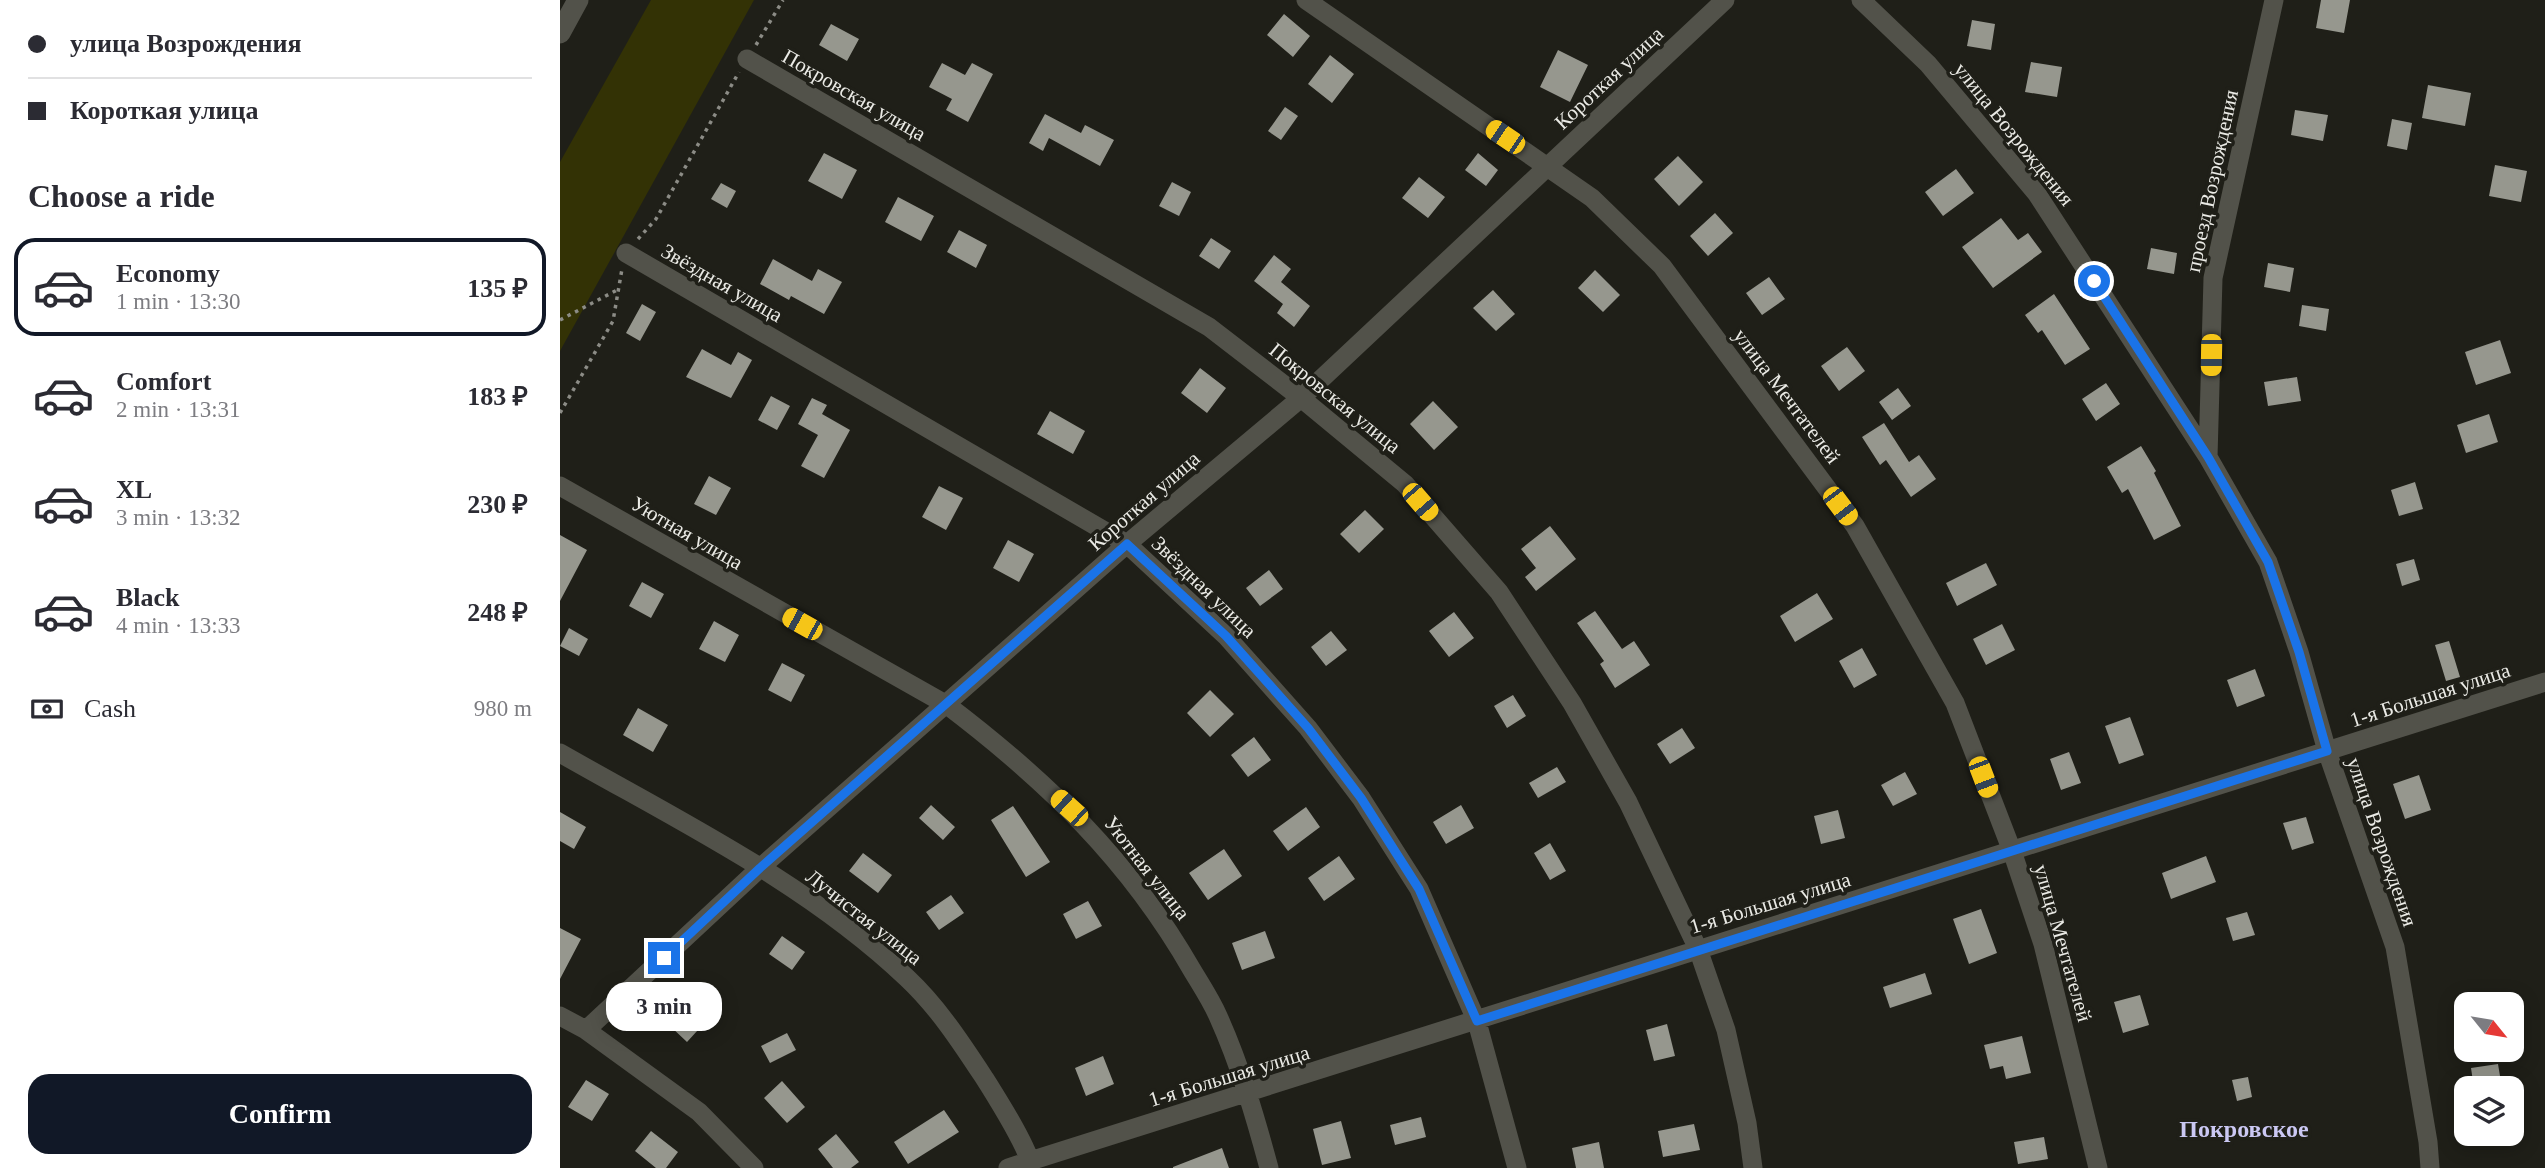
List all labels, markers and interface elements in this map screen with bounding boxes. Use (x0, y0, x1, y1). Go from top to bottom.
street label: Короткая улица (1550, 21, 1669, 134)
text: улица Возрождения (70, 29, 302, 58)
street label: Покровская улица (778, 44, 931, 146)
street label: улица Возрождения (1949, 58, 2079, 211)
street label: проезд Возрождения (2181, 87, 2243, 274)
text: Короткая улица (70, 96, 259, 125)
car (1482, 117, 1529, 157)
text: Choose a ride (28, 178, 215, 214)
street label: Звёздная улица (657, 239, 787, 328)
icon: car (32, 256, 95, 319)
text: Economy (116, 259, 220, 288)
route start (2078, 265, 2110, 297)
text: 135 ₽ (467, 274, 528, 303)
text: 1 min · 13:30 (116, 289, 241, 314)
street label: улица Мечтателей (1728, 324, 1846, 468)
car (2201, 334, 2222, 376)
street label: Покровская улица (1265, 338, 1406, 459)
icon: car (32, 364, 95, 427)
text: Comfort (116, 367, 211, 396)
text: 183 ₽ (467, 382, 528, 411)
text: 2 min · 13:31 (116, 397, 241, 422)
street label: Короткая улица (1084, 446, 1205, 556)
icon: car (32, 472, 95, 535)
text: XL (116, 475, 152, 504)
car (1399, 479, 1442, 525)
car (1819, 483, 1862, 529)
text: 230 ₽ (467, 490, 528, 519)
street label: Уютная улица (627, 491, 748, 575)
text: 3 min · 13:32 (116, 505, 241, 530)
street label: Звёздная улица (1147, 531, 1262, 643)
icon: car (32, 580, 95, 643)
text: Black (116, 583, 180, 612)
text: 248 ₽ (467, 598, 528, 627)
car (779, 605, 826, 643)
text: 4 min · 13:33 (116, 613, 241, 638)
street label: 1-я Большая улица (2347, 658, 2514, 732)
icon: cash (28, 690, 66, 728)
text: Cash (84, 694, 136, 723)
text: 980 m (474, 696, 532, 721)
car (1966, 754, 2001, 800)
street label: улица Возрождения (2342, 754, 2422, 930)
car (1047, 786, 1092, 830)
street label: Уютная улица (1099, 811, 1195, 925)
street label: улица Мечтателей (2029, 862, 2097, 1024)
street label: Лучистая улица (801, 864, 927, 970)
street label: 1-я Большая улица (1687, 867, 1854, 939)
route end (648, 942, 680, 974)
callout: 3 min (606, 982, 722, 1032)
north arrow (2454, 992, 2524, 1062)
map controls (2454, 992, 2524, 1146)
text: 3 min (636, 994, 692, 1019)
street label: 1-я Большая улица (1146, 1040, 1313, 1112)
button: Confirm (28, 1074, 532, 1154)
button: layers (2454, 1076, 2524, 1146)
district label: Покровское (2179, 1116, 2309, 1142)

